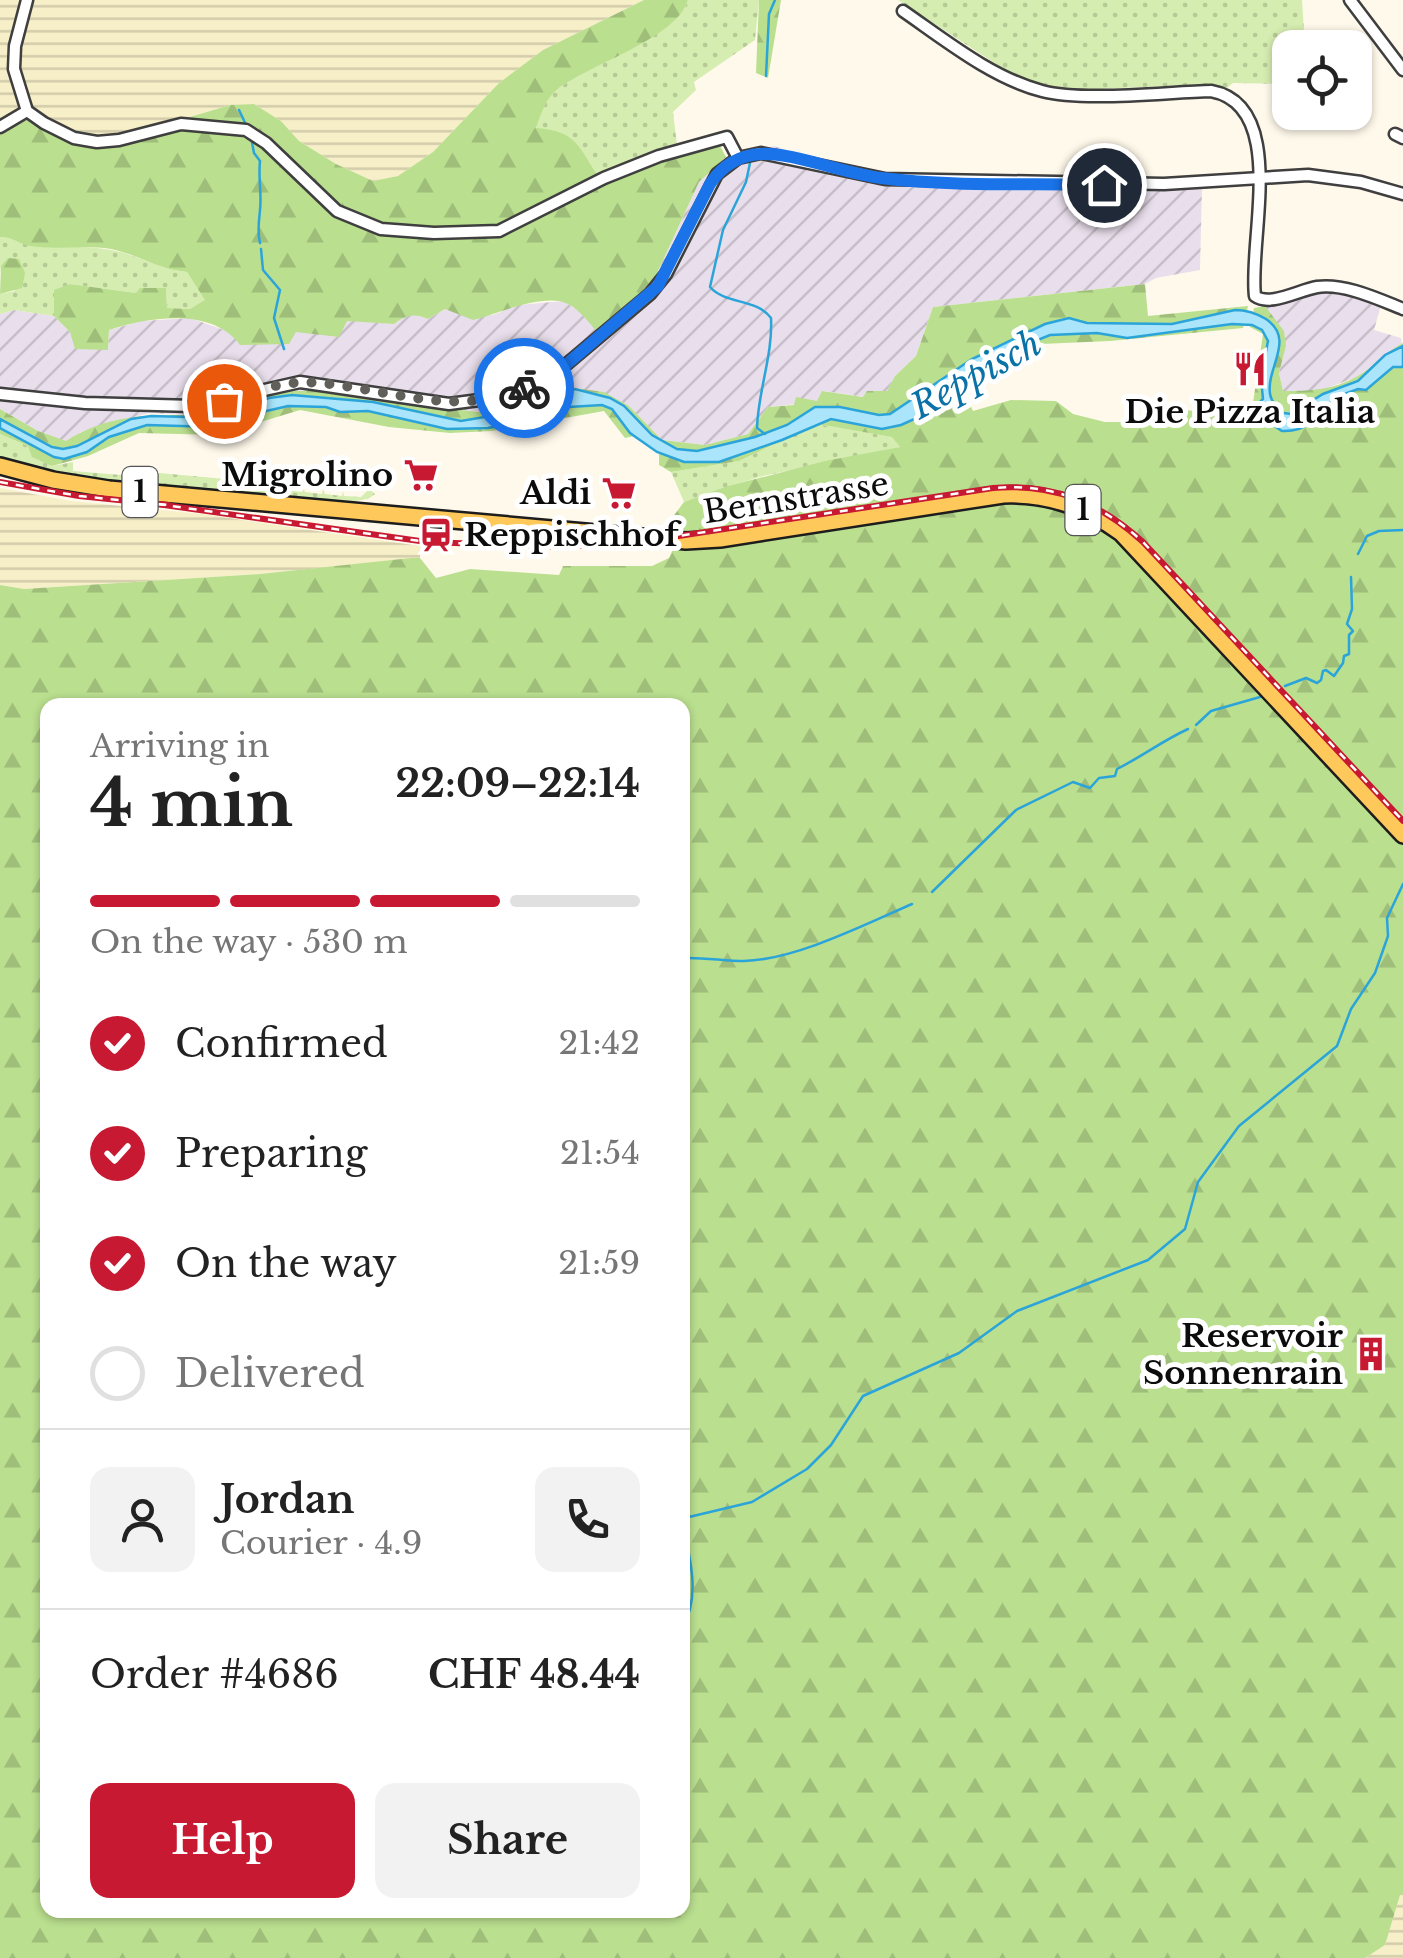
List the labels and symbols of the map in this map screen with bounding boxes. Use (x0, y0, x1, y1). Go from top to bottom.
pin (1062, 143, 1147, 228)
water label: Reppisch (902, 321, 1049, 428)
courier (474, 338, 574, 438)
restaurant icon: Die Pizza Italia (1231, 350, 1269, 388)
pin (182, 359, 267, 444)
place label: Die Pizza Italia (1125, 392, 1375, 432)
place label: Migrolino (221, 455, 393, 495)
supermarket icon: Migrolino (402, 456, 440, 494)
street label: Bernstrasse (700, 464, 892, 532)
road number: 1 (122, 467, 158, 517)
place label: Aldi (519, 473, 591, 513)
supermarket icon: Aldi (600, 474, 638, 512)
road number: 1 (1066, 485, 1100, 535)
place label: Reppischhof (464, 515, 683, 555)
station icon: Reppischhof (417, 516, 455, 554)
place label: Reservoir Sonnenrain (1143, 1316, 1343, 1393)
building icon: Reservoir Sonnenrain (1352, 1335, 1390, 1373)

